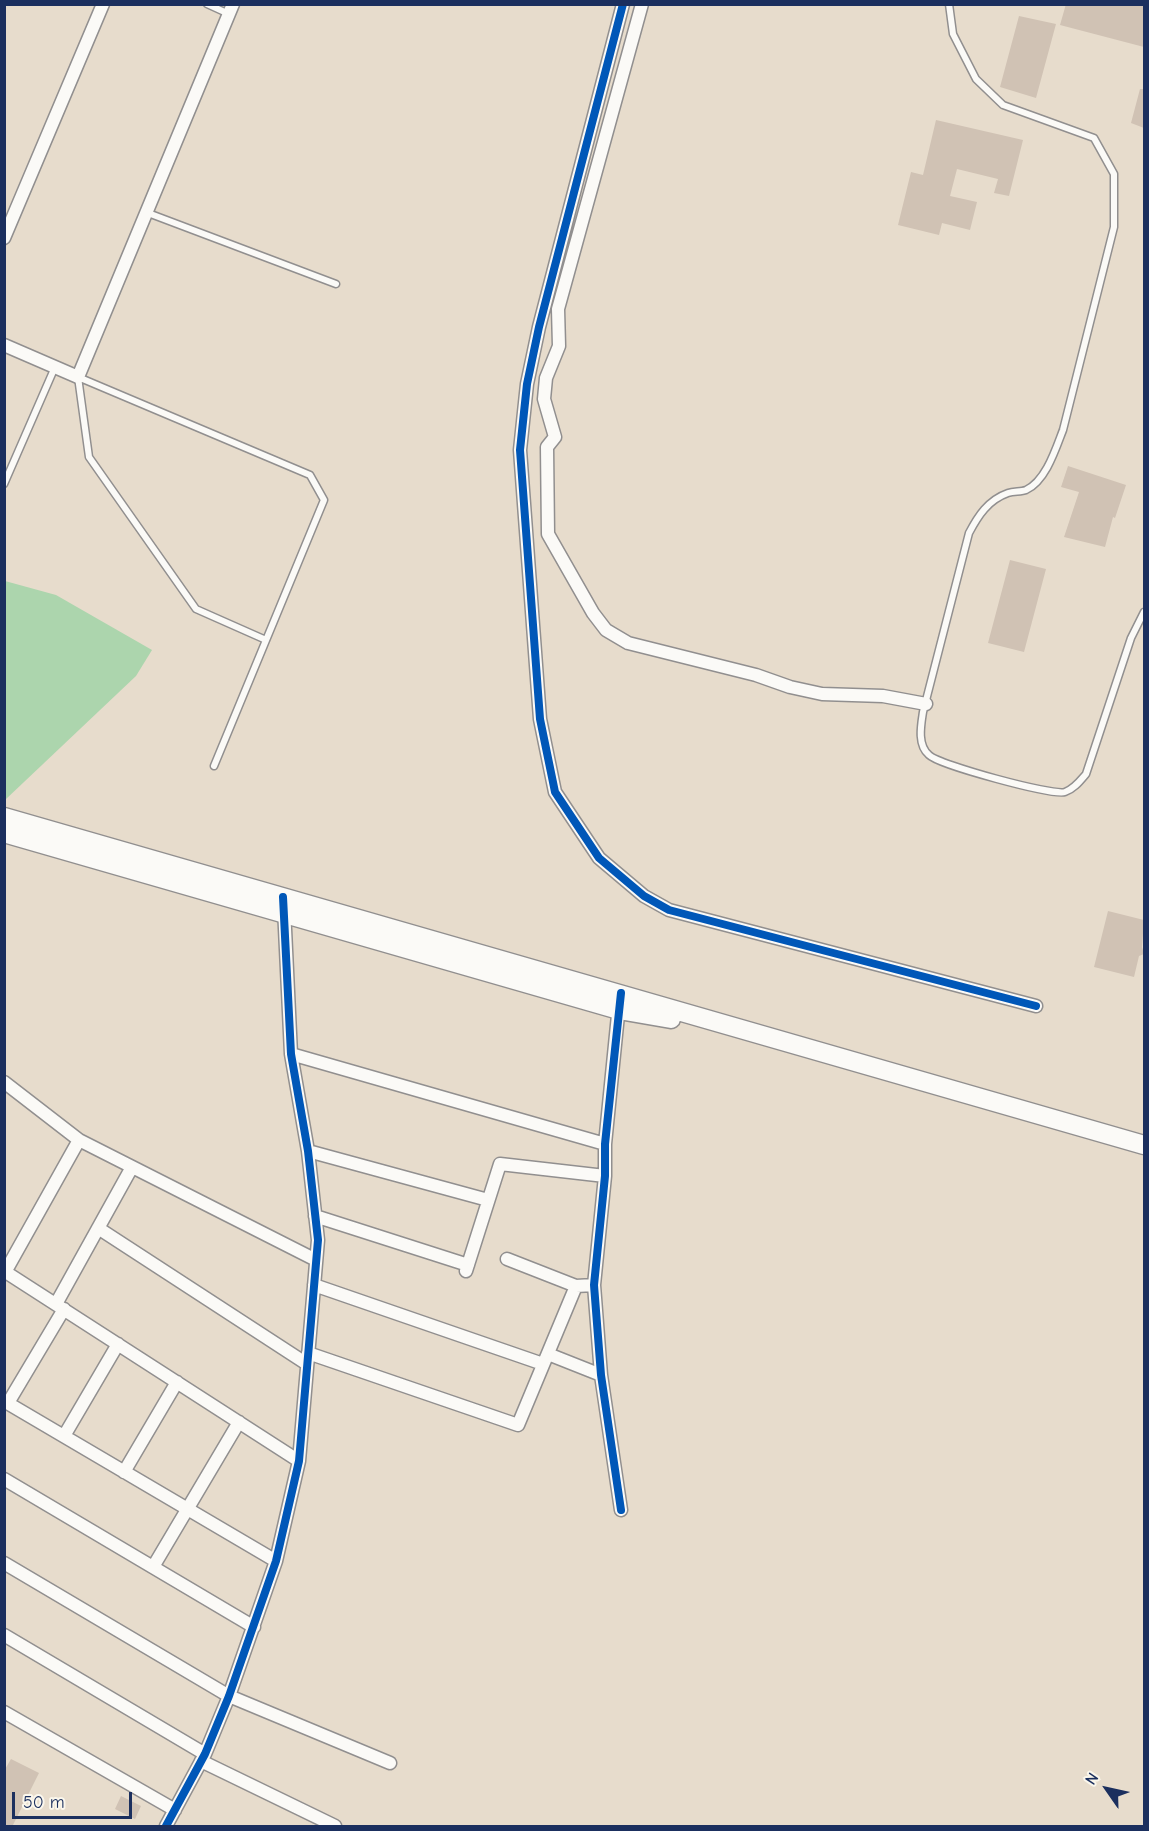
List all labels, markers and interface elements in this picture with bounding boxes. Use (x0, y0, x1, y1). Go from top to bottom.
north arrow (1077, 1759, 1137, 1819)
text: N (1082, 1770, 1102, 1788)
scale bar (15, 1780, 135, 1818)
text: 50 m (23, 1792, 65, 1813)

